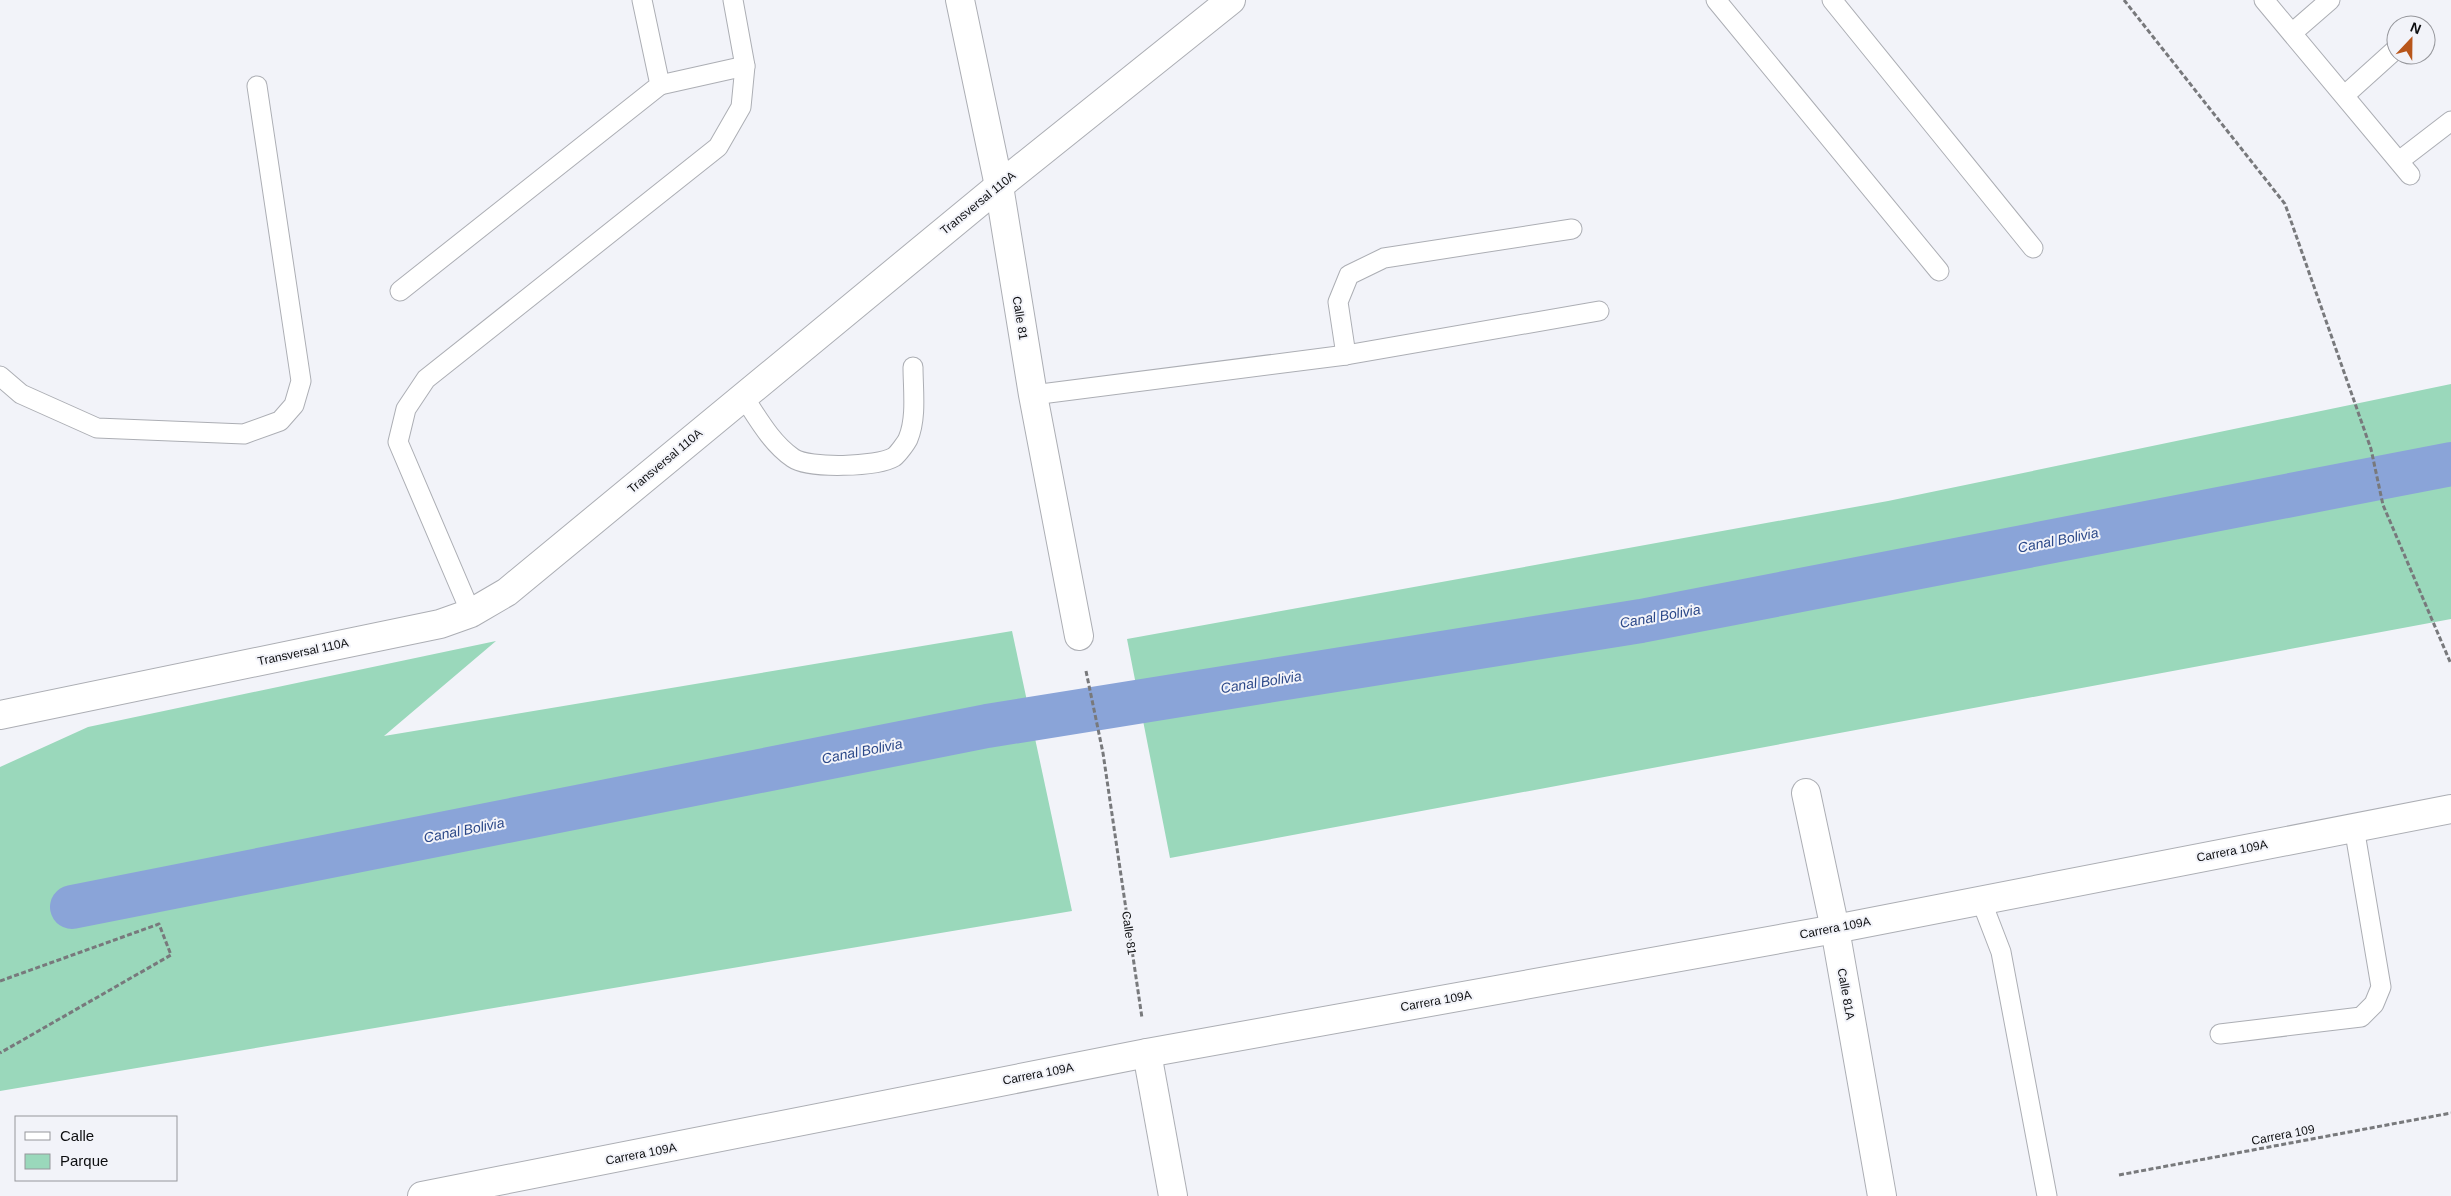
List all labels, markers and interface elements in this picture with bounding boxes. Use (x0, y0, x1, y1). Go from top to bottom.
north arrow (2386, 15, 2436, 65)
text: N (2408, 19, 2424, 37)
street label: Transversal 110A (938, 168, 1018, 238)
street label: Calle 81 (1010, 295, 1030, 341)
street label: Transversal 110A (625, 426, 705, 496)
water label: Canal Bolivia (2016, 524, 2100, 556)
water label: Canal Bolivia (1618, 601, 1702, 631)
street label: Transversal 110A (256, 636, 350, 668)
water label: Canal Bolivia (1219, 668, 1303, 696)
water label: Canal Bolivia (820, 735, 904, 767)
water label: Canal Bolivia (422, 814, 506, 846)
street label: Carrera 109A (2195, 837, 2269, 865)
street label: Calle 81 (1119, 910, 1139, 956)
street label: Carrera 109A (1798, 914, 1872, 942)
street label: Calle 81A (1835, 967, 1857, 1021)
street label: Carrera 109A (1399, 988, 1473, 1014)
street label: Carrera 109A (1001, 1060, 1075, 1088)
legend (15, 1116, 178, 1181)
street label: Carrera 109 (2250, 1122, 2316, 1148)
text: Calle (60, 1127, 94, 1144)
street label: Carrera 109A (604, 1140, 678, 1168)
text: Parque (60, 1152, 108, 1169)

